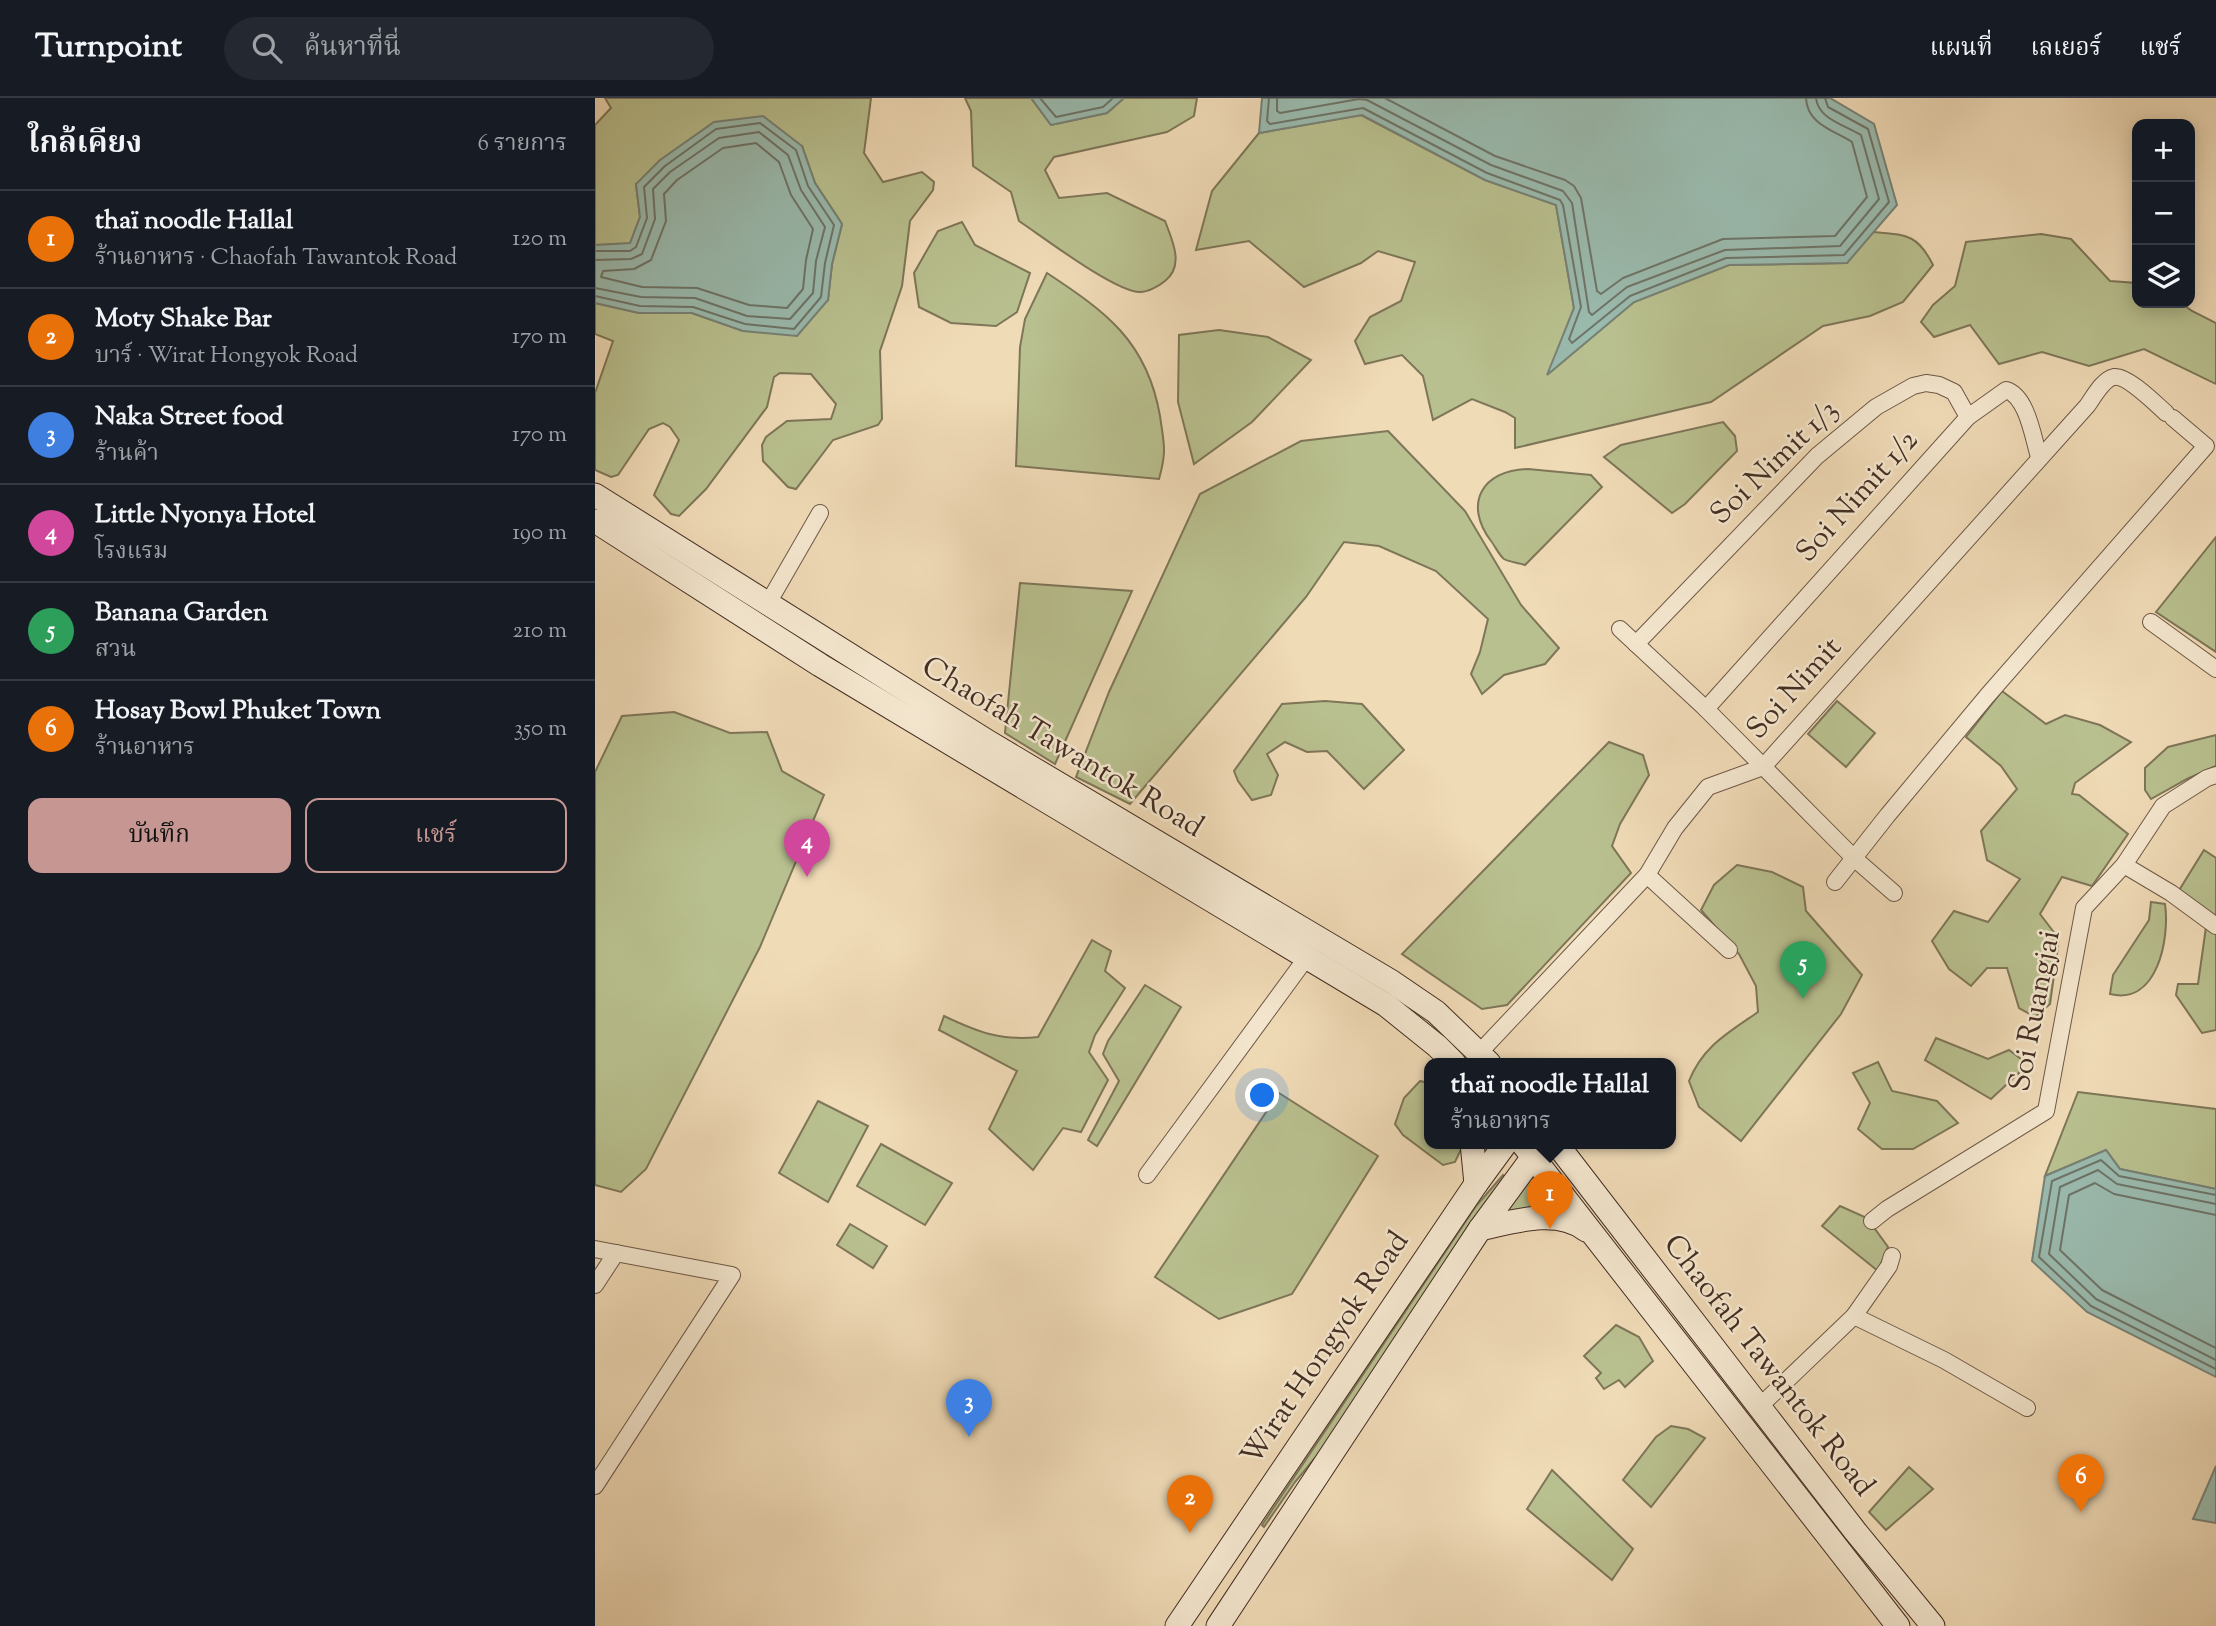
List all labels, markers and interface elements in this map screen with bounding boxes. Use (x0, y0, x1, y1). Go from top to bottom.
search box (224, 17, 714, 80)
text: Turnpoint (35, 24, 182, 72)
icon: search (248, 29, 286, 67)
text: ค้นหาที่นี่ (304, 30, 401, 67)
text: แผนที่ (1930, 32, 1993, 66)
text: เลเยอร์ (2031, 32, 2102, 66)
text: แชร์ (2140, 32, 2181, 66)
map controls (2132, 119, 2195, 308)
button: + (2132, 119, 2195, 182)
text: ใกล้เคียง (28, 123, 142, 166)
text: 6 รายการ (477, 128, 567, 161)
button: − (2132, 182, 2195, 245)
text: thaï noodle Hallal (95, 203, 293, 240)
text: 1 (47, 223, 55, 256)
text: 120 m (512, 223, 567, 256)
text: ร้านอาหาร · Chaofah Tawantok Road (95, 242, 457, 275)
button: layers (2132, 245, 2195, 308)
text: Moty Shake Bar (95, 301, 272, 338)
text: 2 (46, 321, 56, 354)
text: 170 m (512, 321, 567, 354)
text: บาร์ · Wirat Hongyok Road (95, 340, 358, 373)
street label: Soi Nimit 1/3 (1701, 391, 1849, 535)
text: Naka Street food (95, 399, 284, 436)
text: 3 (46, 419, 56, 452)
text: 170 m (512, 419, 567, 452)
street label: Soi Nimit 1/2 (1787, 421, 1929, 573)
text: ร้านค้า (95, 438, 159, 471)
text: Little Nyonya Hotel (95, 497, 316, 534)
text: 4 (45, 517, 57, 550)
text: 190 m (512, 517, 567, 550)
text: โรงแรม (95, 536, 168, 569)
text: Banana Garden (95, 595, 268, 632)
text: 5 (47, 615, 55, 648)
text: 210 m (513, 615, 567, 648)
street label: Soi Nimit (1737, 628, 1853, 750)
text: สวน (95, 634, 136, 667)
street label: Chaofah Tawantok Road (913, 647, 1211, 849)
text: Hosay Bowl Phuket Town (95, 693, 381, 730)
text: 6 (45, 713, 57, 746)
text: 350 m (514, 713, 567, 746)
text: ร้านอาหาร (95, 732, 195, 765)
button: บันทึก (28, 798, 291, 873)
button: แชร์ (305, 798, 567, 873)
pin: 4 (784, 819, 830, 877)
street label: Soi Ruangjai (1999, 926, 2073, 1096)
pin: 5 (1780, 941, 1826, 999)
popup (1424, 1058, 1676, 1149)
text: thaï noodle Hallal (1451, 1067, 1649, 1104)
your location (1245, 1078, 1279, 1112)
text: ร้านอาหาร (1451, 1106, 1551, 1139)
pin: 1 (1527, 1171, 1573, 1229)
street label: Wirat Hongyok Road (1231, 1223, 1421, 1475)
street label: Chaofah Tawantok Road (1652, 1226, 1884, 1506)
pin: 3 (946, 1379, 992, 1437)
pin: 6 (2058, 1454, 2104, 1512)
pin: 2 (1167, 1475, 1213, 1533)

